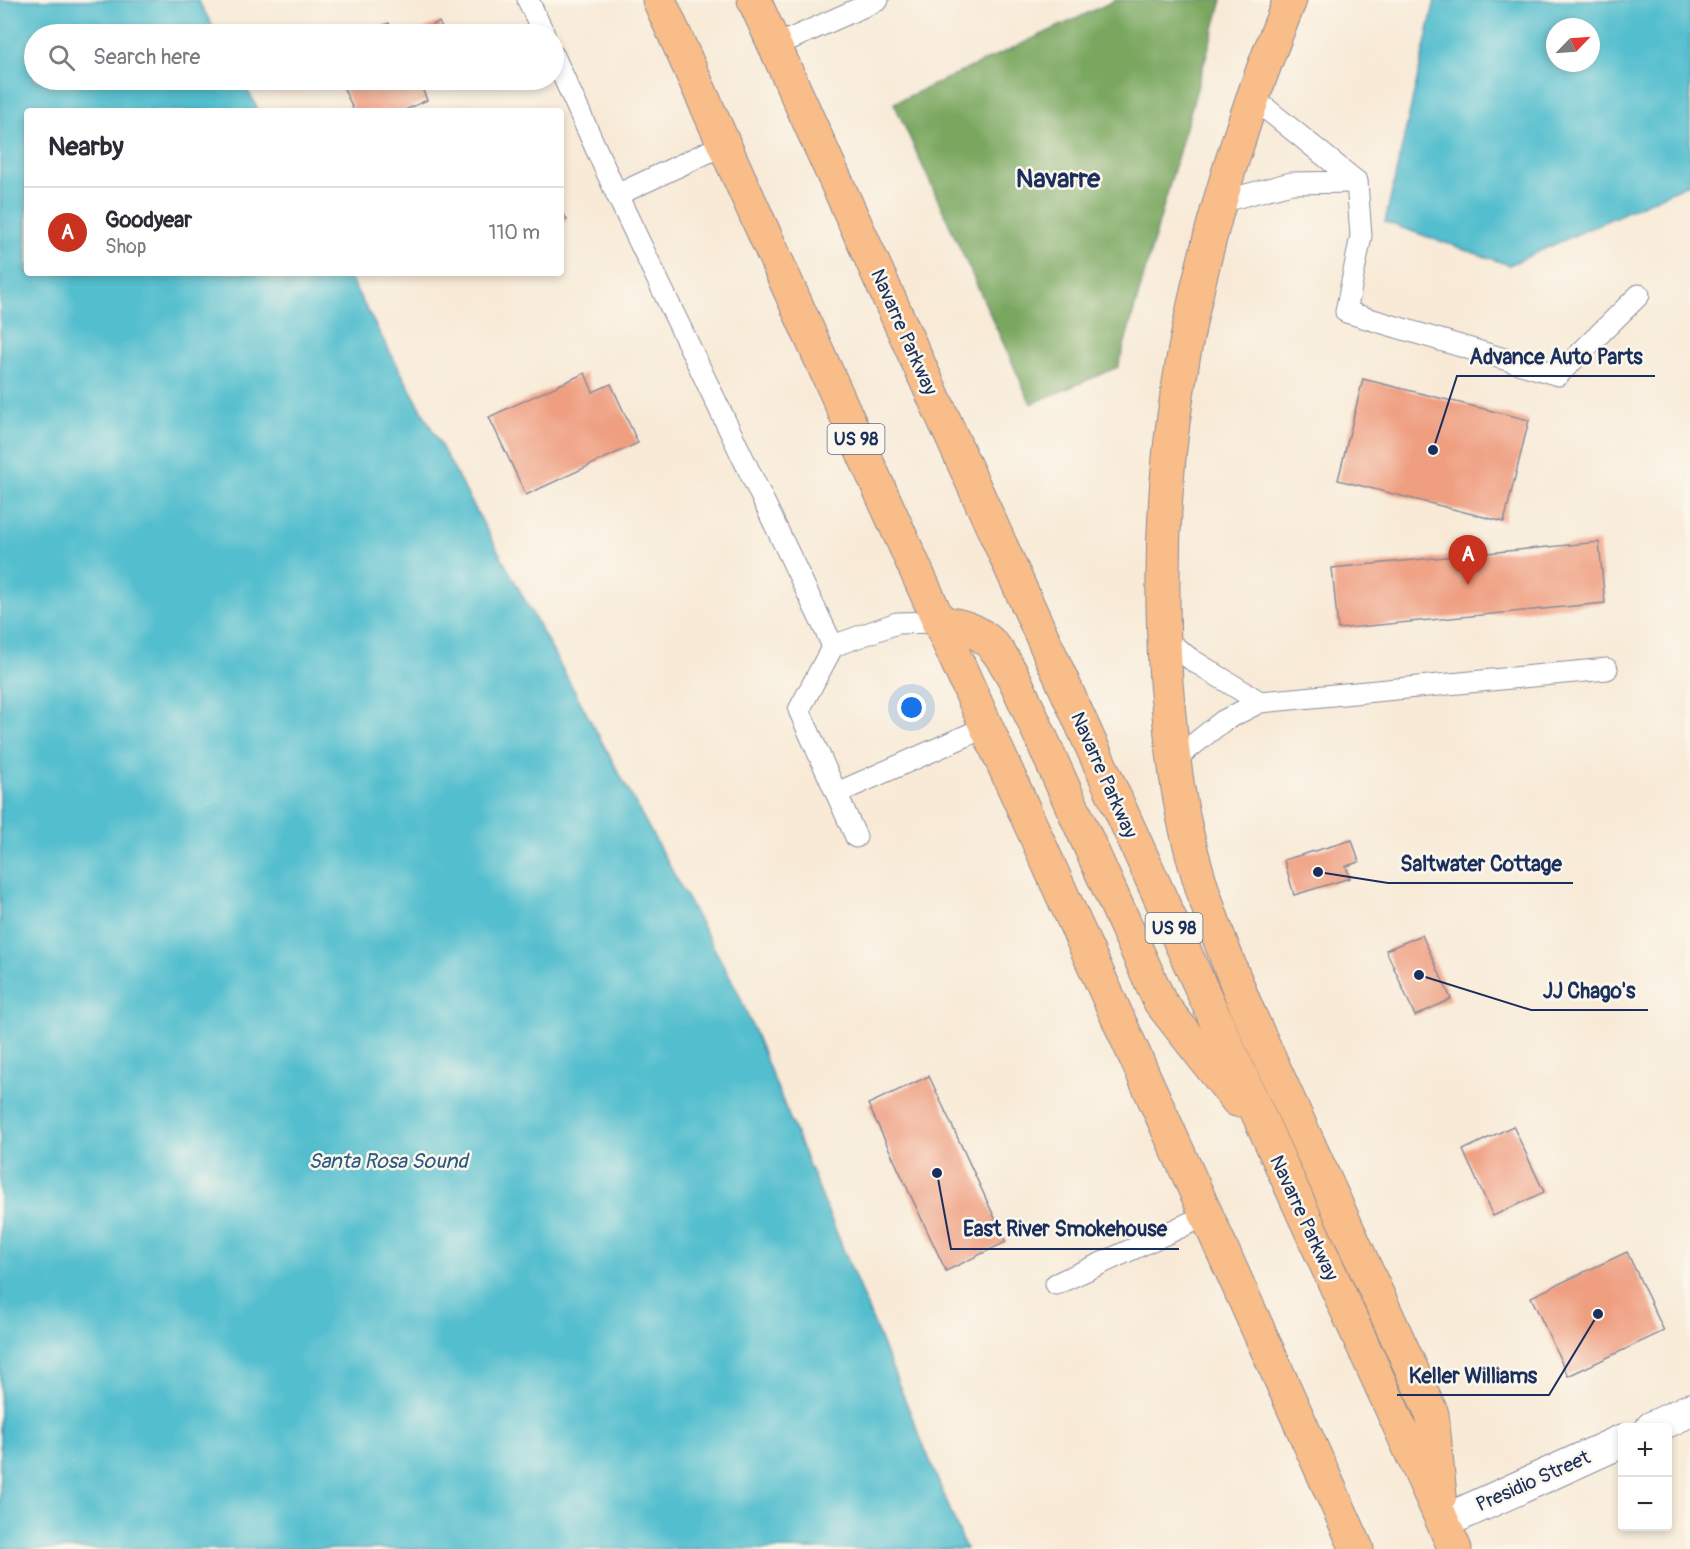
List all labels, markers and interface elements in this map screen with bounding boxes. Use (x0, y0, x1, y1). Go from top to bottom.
north arrow (1546, 18, 1600, 72)
search box (24, 24, 564, 90)
icon: search (45, 41, 78, 74)
text: Search here (93, 43, 200, 71)
text: Nearby (48, 131, 124, 163)
district label: Navarre (1016, 163, 1101, 195)
text: Goodyear (105, 206, 192, 234)
text: A (61, 220, 74, 245)
text: 110 m (489, 220, 540, 245)
text: Shop (105, 234, 146, 259)
street label: Navarre Parkway (865, 265, 943, 399)
callout: Advance Auto Parts (1457, 337, 1655, 376)
text: Advance Auto Parts (1469, 344, 1643, 371)
road number: US 98 (828, 424, 884, 454)
pin: A (1448, 536, 1488, 585)
your location (897, 693, 926, 722)
street label: Navarre Parkway (1065, 708, 1143, 842)
callout: Saltwater Cottage (1388, 844, 1573, 883)
text: Saltwater Cottage (1400, 851, 1562, 878)
road number: US 98 (1146, 913, 1202, 943)
callout: JJ Chago's (1531, 971, 1648, 1010)
text: JJ Chago's (1543, 978, 1636, 1005)
water label: Santa Rosa Sound (308, 1148, 470, 1175)
street label: Navarre Parkway (1264, 1151, 1344, 1285)
callout: East River Smokehouse (951, 1210, 1179, 1249)
text: East River Smokehouse (963, 1216, 1168, 1243)
callout: Keller Williams (1397, 1356, 1549, 1395)
text: Keller Williams (1409, 1363, 1538, 1390)
map controls (1618, 1423, 1672, 1531)
button: + (1618, 1423, 1672, 1477)
street label: Presidio Street (1472, 1444, 1595, 1517)
button: − (1618, 1477, 1672, 1531)

